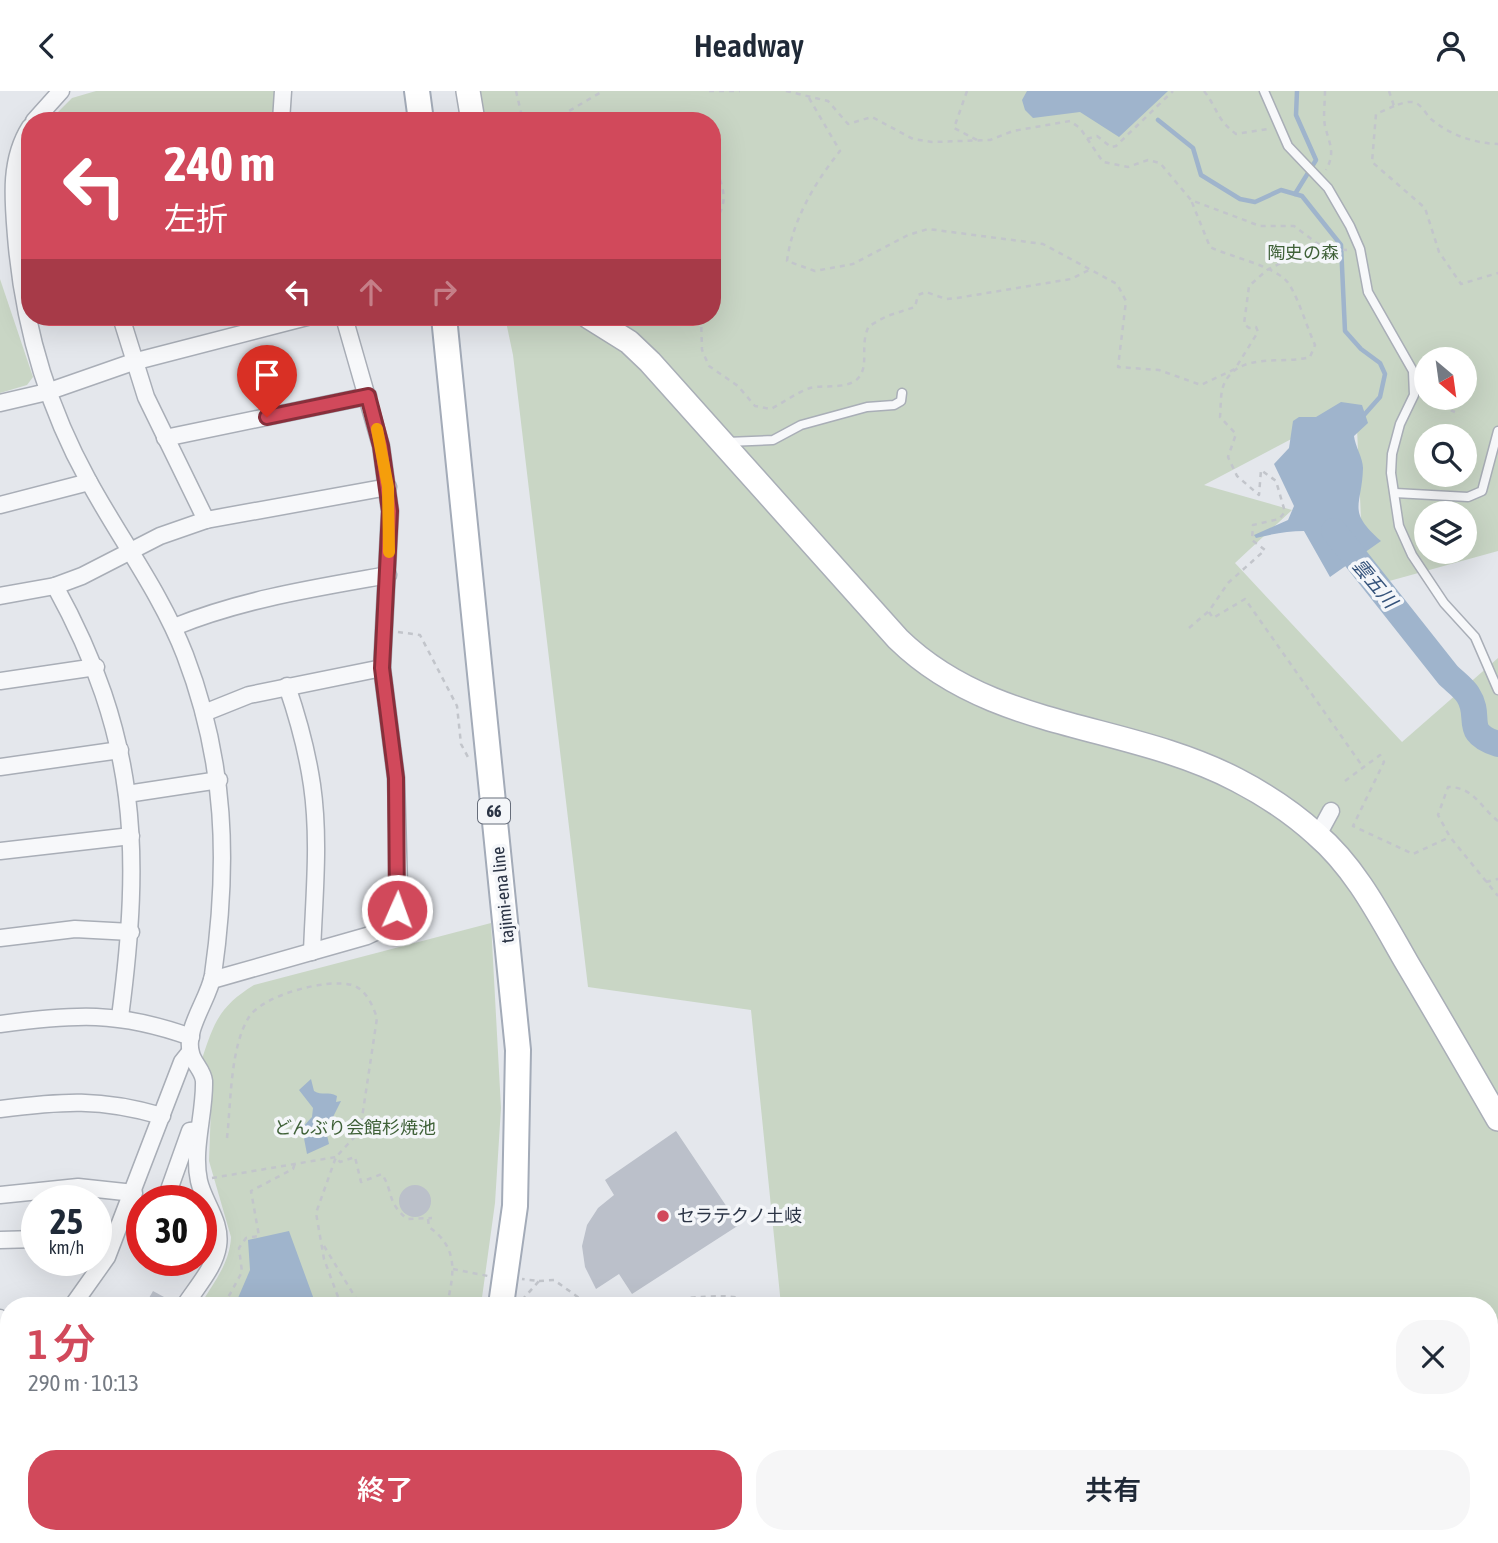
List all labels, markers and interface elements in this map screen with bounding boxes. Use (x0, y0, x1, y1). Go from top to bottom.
icon: back (28, 27, 66, 65)
text: Headway (694, 27, 804, 64)
icon: person (1432, 27, 1470, 65)
text: 240 m (164, 135, 275, 191)
icon: left (49, 140, 140, 231)
text: 左折 (164, 200, 228, 237)
park label: 陶史の森 (1267, 242, 1339, 263)
icon: left (279, 273, 317, 311)
icon: ahead (352, 273, 390, 311)
icon: right (425, 273, 463, 311)
pin (237, 345, 297, 417)
north arrow (1414, 347, 1477, 409)
map controls (1414, 347, 1477, 564)
icon: arrive (248, 356, 286, 394)
button: search (1414, 424, 1477, 487)
button: layers (1414, 501, 1477, 564)
water label: 雲五川 (1348, 554, 1403, 613)
road number: 66 (478, 799, 510, 824)
street label: tajimi-ena line (487, 846, 518, 944)
position arrow (360, 873, 434, 947)
park label: どんぶり会館杉焼池 (274, 1117, 436, 1138)
speed limit sign: 30 (126, 1185, 217, 1276)
text: 25 (50, 1201, 83, 1241)
place label: セラテクノ土岐 (677, 1205, 802, 1226)
marker: セラテクノ土岐 (655, 1208, 671, 1224)
text: km/h (49, 1237, 84, 1258)
text: 1 分 (28, 1320, 96, 1368)
button: close (1396, 1320, 1470, 1394)
text: 290 m · 10:13 (28, 1370, 139, 1396)
button: 終了 (28, 1450, 742, 1530)
button: 共有 (756, 1450, 1470, 1530)

